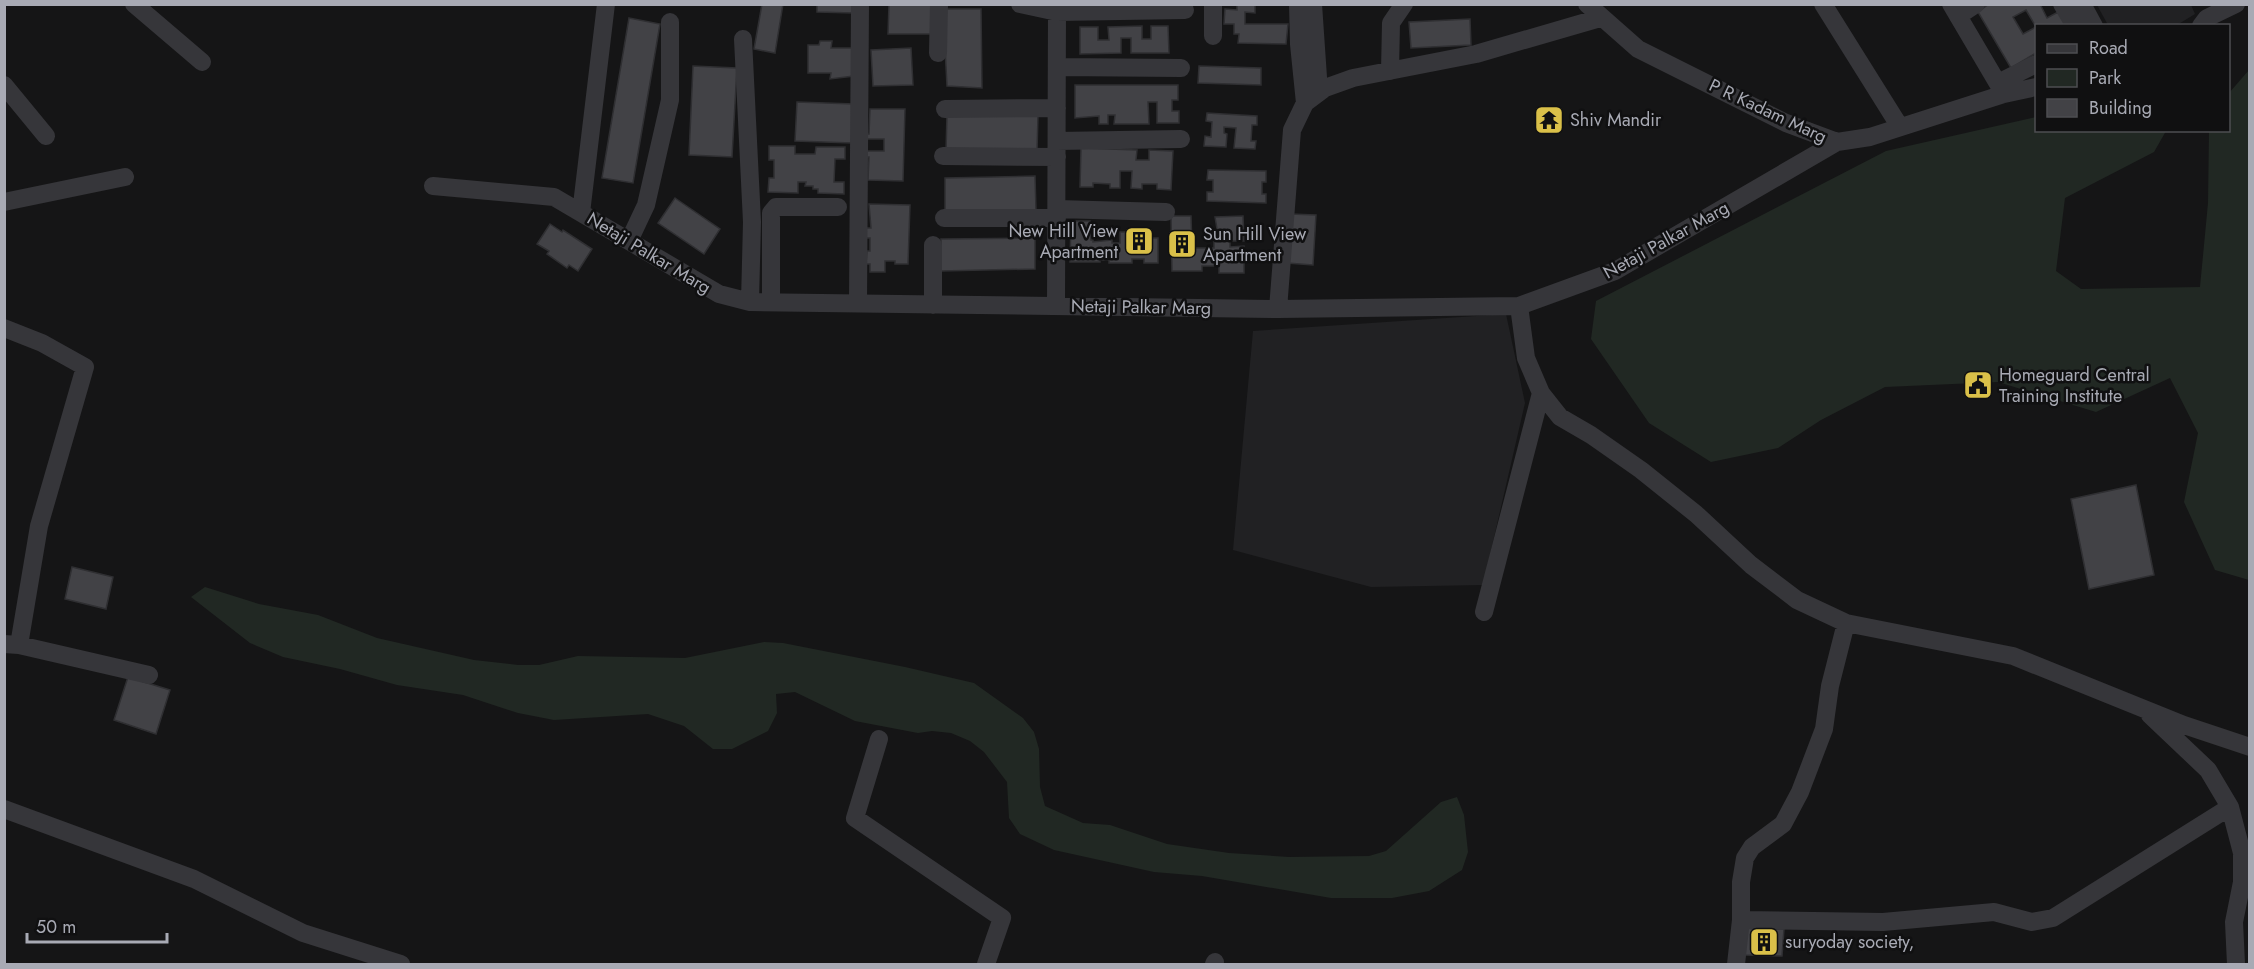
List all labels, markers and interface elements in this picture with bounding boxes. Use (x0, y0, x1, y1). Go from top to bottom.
legend (2035, 24, 2230, 132)
text: Road (2089, 35, 2128, 61)
text: Park (2089, 65, 2121, 91)
street label: P R Kadam Marg (1705, 72, 1831, 150)
text: Building (2089, 95, 2152, 121)
temple icon: Shiv Mandir (1533, 104, 1565, 136)
place label: Shiv Mandir (1570, 107, 1662, 133)
street label: Netaji Palkar Marg (1598, 195, 1734, 285)
street label: Netaji Palkar Marg (582, 206, 716, 300)
place label: New Hill View Apartment (1008, 218, 1119, 265)
place label: Sun Hill View Apartment (1203, 221, 1307, 268)
building icon: New Hill View Apartment (1123, 225, 1155, 257)
building icon: Sun Hill View Apartment (1166, 228, 1198, 260)
street label: Netaji Palkar Marg (1071, 293, 1211, 321)
place label: Homeguard Central Training Institute (1999, 362, 2150, 409)
public building icon: Homeguard Central Training Institute (1962, 369, 1994, 401)
scale bar (27, 906, 166, 944)
text: 50 m (36, 914, 76, 940)
building icon: suryoday society, (1748, 926, 1780, 958)
place label: suryoday society, (1785, 929, 1914, 955)

